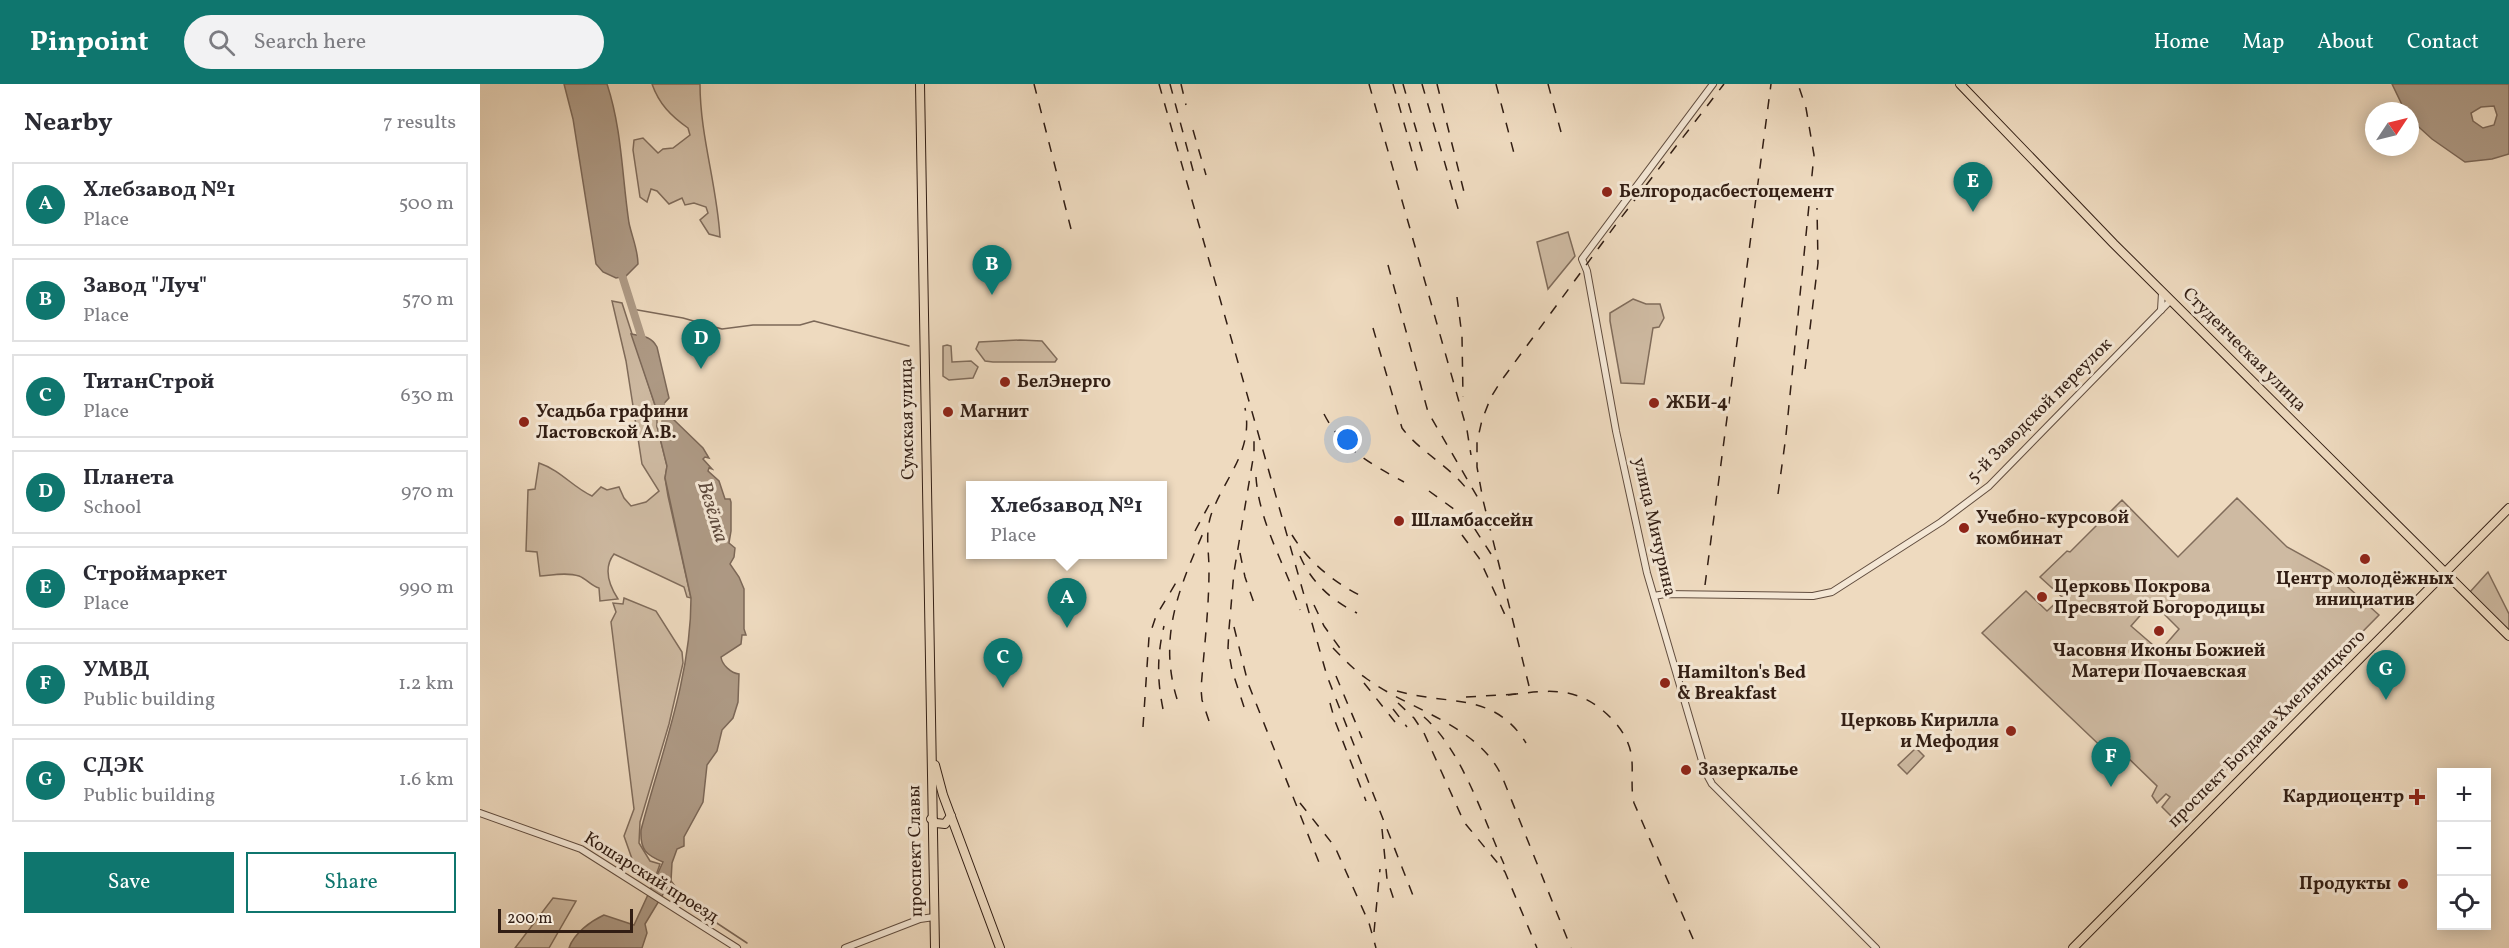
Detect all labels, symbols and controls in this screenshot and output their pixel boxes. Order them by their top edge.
search box [184,15,604,69]
text: Pinpoint [30,23,148,62]
icon: search [205,26,238,59]
text: Search here [253,27,366,58]
text: Home [2154,28,2209,57]
text: Map [2242,28,2284,57]
text: About [2317,28,2374,57]
text: Contact [2407,28,2479,57]
north arrow [2365,102,2419,156]
text: Nearby [24,105,113,141]
text: 7 results [383,109,456,137]
pin: E [1954,162,1992,212]
text: Хлебзавод №1 [83,175,236,206]
place label: Белгородасбестоцемент [1619,180,1834,205]
marker: Белгородасбестоцемент [1600,185,1614,199]
text: A [38,190,53,218]
text: 500 m [399,190,454,218]
text: Place [83,206,129,234]
pin: B [972,246,1012,295]
text: Завод "Луч" [83,271,207,302]
street label: Студенческая улица [2176,282,2312,418]
text: B [39,286,52,314]
text: 570 m [402,286,454,314]
text: Place [83,302,129,330]
pin: D [682,320,720,369]
street label: 5-й Заводской переулок [1962,332,2119,489]
street label: Сумская улица [894,358,922,480]
text: ТитанСтрой [83,367,215,398]
place label: БелЭнерго [1017,370,1111,395]
marker: БелЭнерго [998,375,1012,389]
text: C [39,382,52,410]
text: 630 m [401,382,454,410]
place label: ЖБИ-4 [1666,391,1728,416]
marker: ЖБИ-4 [1647,396,1661,410]
text: Place [83,398,129,426]
place label: Усадьба графини Ластовской А.В. [536,400,688,446]
place label: Магнит [960,400,1029,425]
marker: Магнит [941,405,955,419]
marker: Усадьба графини Ластовской А.В. [517,415,531,429]
your location [1333,425,1362,454]
street label: улица Мичурина [1626,455,1682,599]
text: Планета [83,463,174,494]
text: D [38,478,53,506]
text: 970 m [401,478,454,506]
water label: Везёлка [689,478,735,546]
popup [966,481,1167,559]
text: Хлебзавод №1 [990,491,1143,522]
text: School [83,494,141,522]
place label: Учебно-курсовой комбинат [1976,506,2129,552]
place label: Шламбассейн [1411,509,1533,534]
marker: Шламбассейн [1392,514,1406,528]
marker: Учебно-курсовой комбинат [1957,521,1971,535]
text: Place [990,522,1036,550]
marker: Центр молодёжных инициатив [2358,552,2372,566]
text: Строймаркет [83,559,227,590]
place label: Центр молодёжных инициатив [2276,567,2454,613]
text: E [39,574,52,602]
text: 990 m [399,574,454,602]
place label: Церковь Покрова Пресвятой Богородицы [2054,575,2265,621]
pin: A [1048,578,1086,628]
text: Place [83,590,129,618]
marker: Церковь Покрова Пресвятой Богородицы [2035,590,2049,604]
marker: Часовня Иконы Божией Матери Почаевская [2152,624,2166,638]
street label: проспект Богдана Хмельницкого [2162,624,2372,834]
pin: C [984,638,1022,688]
place label: Часовня Иконы Божией Матери Почаевская [2053,639,2265,685]
pin: G [2366,650,2406,700]
text: УМВД [83,655,150,686]
place label: Hamilton's Bed & Breakfast [1677,661,1806,707]
text: F [40,670,51,698]
text: 1.2 km [398,670,454,698]
marker: Hamilton's Bed & Breakfast [1658,676,1672,690]
text: Public building [83,686,215,714]
place label: Церковь Кирилла и Мефодия [1840,709,1999,755]
marker: Церковь Кирилла и Мефодия [2004,724,2018,738]
pin: F [2092,738,2130,787]
text: СДЭК [83,751,144,782]
place label: Зазеркалье [1698,758,1798,783]
marker: Зазеркалье [1679,763,1693,777]
text: G [38,766,53,794]
text: 1.6 km [399,766,454,794]
map controls [2437,768,2491,930]
button: + [2437,768,2491,822]
text: Public building [83,782,215,810]
street label: проспект Славы [902,784,930,917]
place label: Кардиоцентр [2283,785,2404,810]
marker: Кардиоцентр [2408,788,2426,806]
button: − [2437,822,2491,876]
street label: Кошарский проезд [579,826,723,930]
button: Save [24,852,234,913]
button: Share [246,852,456,913]
place label: Продукты [2299,872,2391,897]
button: locate [2437,876,2491,930]
marker: Продукты [2396,877,2410,891]
scale bar [498,906,633,934]
text: 200 m [507,908,552,930]

